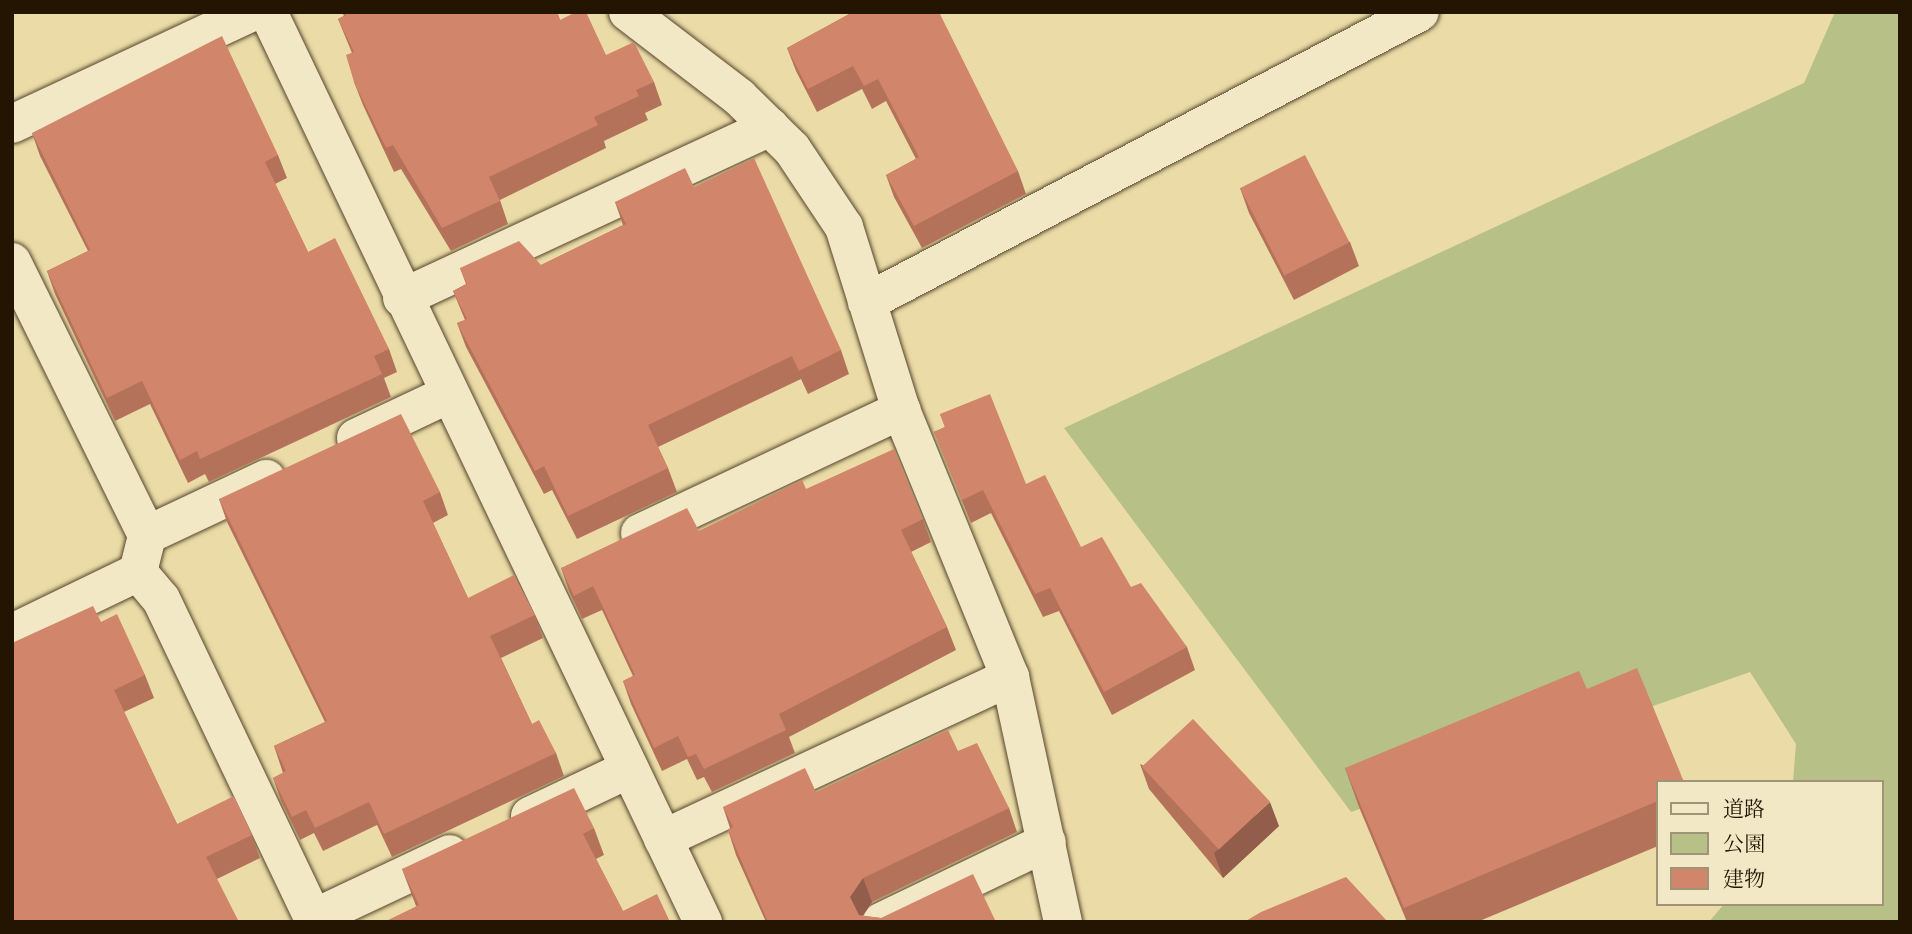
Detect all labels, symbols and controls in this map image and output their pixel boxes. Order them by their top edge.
legend [1657,780,1884,906]
text: 道路 [1723,796,1765,826]
text: 公園 [1723,831,1765,861]
text: 建物 [1723,866,1765,896]

